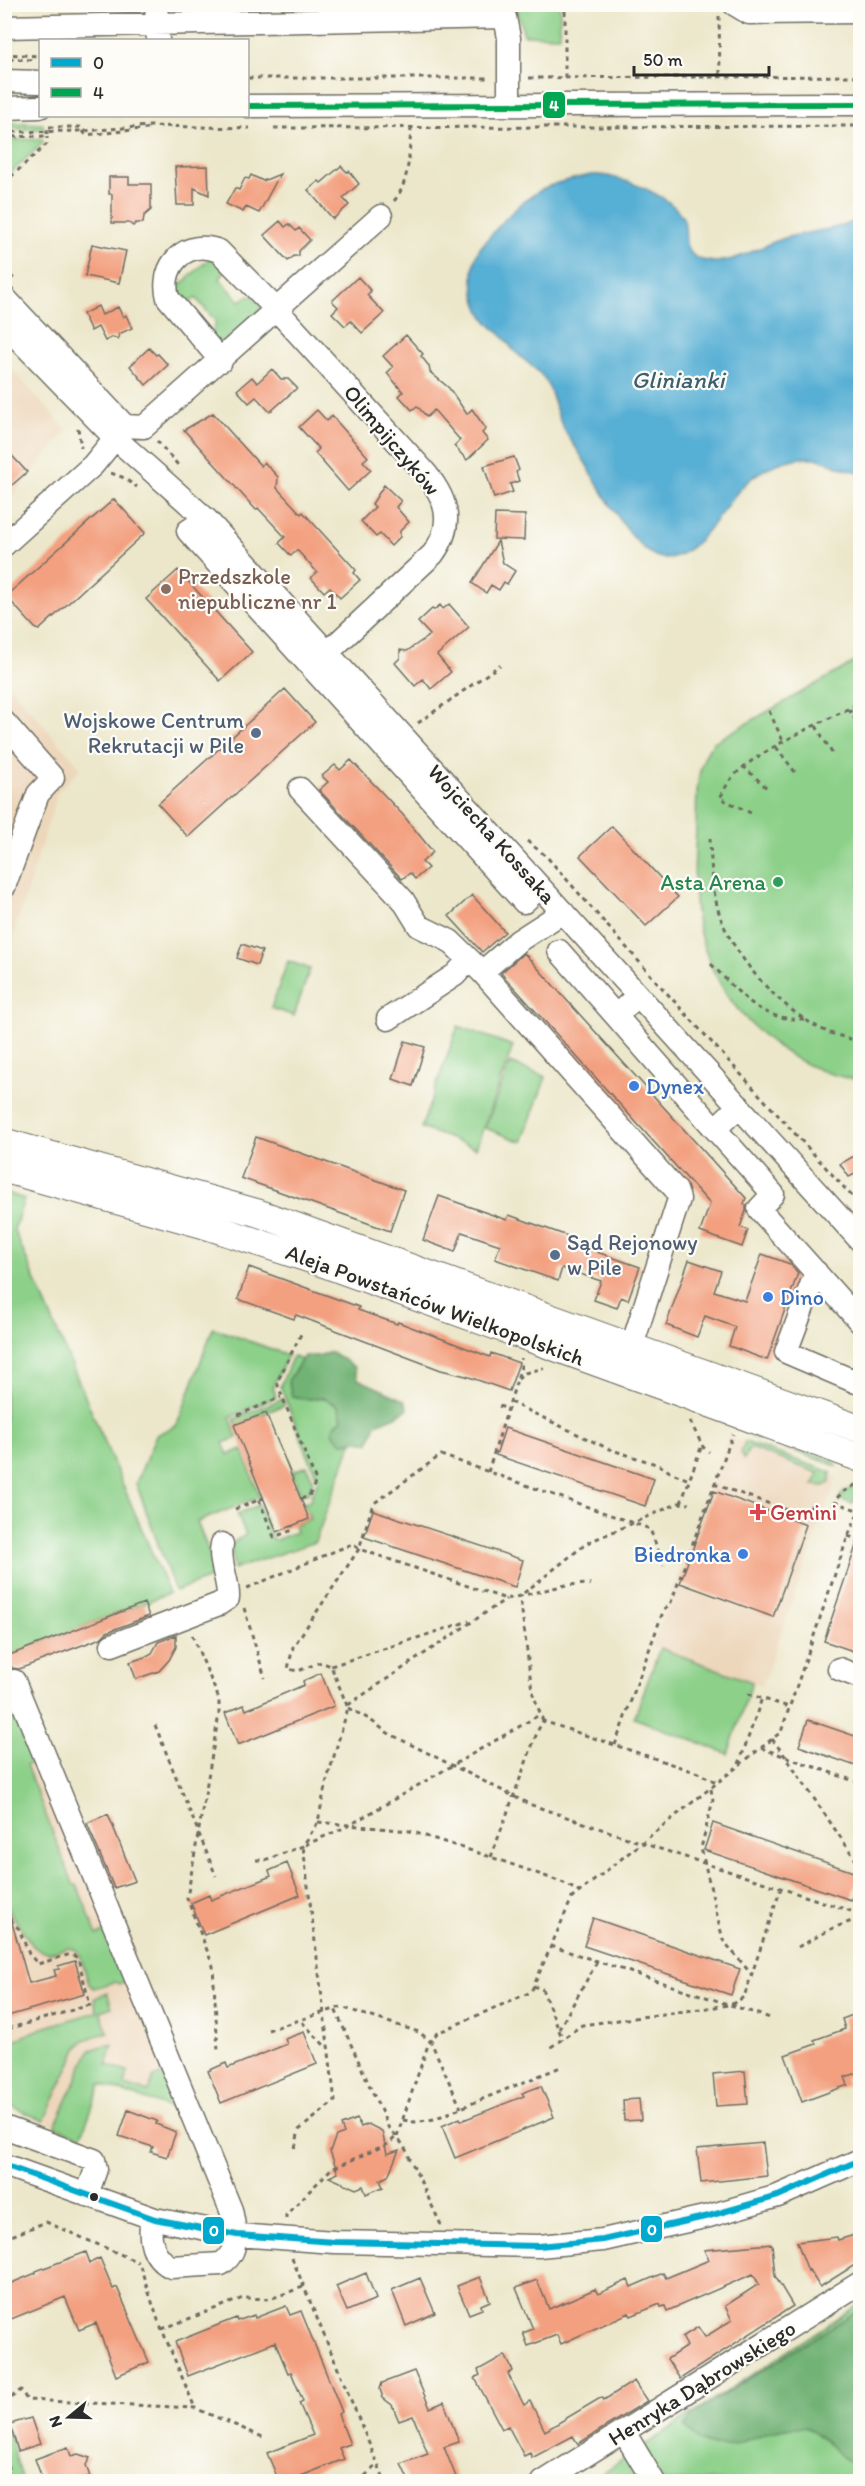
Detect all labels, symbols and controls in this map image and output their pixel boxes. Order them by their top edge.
legend [39,39,249,117]
scale bar [634,39,769,77]
text: 50 m [643,49,683,71]
text: 0 [93,52,104,74]
text: 4 [93,82,104,104]
line badge: 4 [542,91,566,119]
text: 4 [549,96,559,115]
water label: Glinianki [631,365,727,394]
street label: Olimpijczyków [338,379,446,501]
place label: Przedszkole niepubliczne nr 1 [178,563,337,615]
marker: Przedszkole niepubliczne nr 1 [159,582,173,596]
place label: Wojskowe Centrum Rekrutacji w Pile [63,707,244,759]
marker: Wojskowe Centrum Rekrutacji w Pile [249,726,263,740]
street label: Wojciecha Kossaka [422,759,562,910]
place label: Asta Arena [660,869,767,896]
marker: Asta Arena [771,875,785,889]
place label: Dynex [646,1073,704,1100]
marker: Dynex [627,1079,641,1093]
place label: Sąd Rejonowy w Pile [567,1229,698,1281]
street label: Aleja Powstańców Wielkopolskich [282,1238,588,1372]
marker: Sąd Rejonowy w Pile [548,1248,562,1262]
place label: Dino [780,1284,824,1311]
marker: Dino [761,1290,775,1304]
place label: Gemini [770,1499,837,1526]
marker: Gemini [751,1505,765,1519]
place label: Biedronka [634,1541,732,1568]
marker: Biedronka [736,1547,750,1561]
unlabelled marker [88,2191,100,2203]
line badge: 0 [640,2215,663,2243]
line badge: 0 [202,2216,225,2245]
text: 0 [647,2220,657,2239]
text: 0 [209,2221,219,2240]
street label: Henryka Dąbrowskiego [603,2314,801,2452]
north arrow [39,2387,99,2447]
text: N [45,2414,66,2430]

